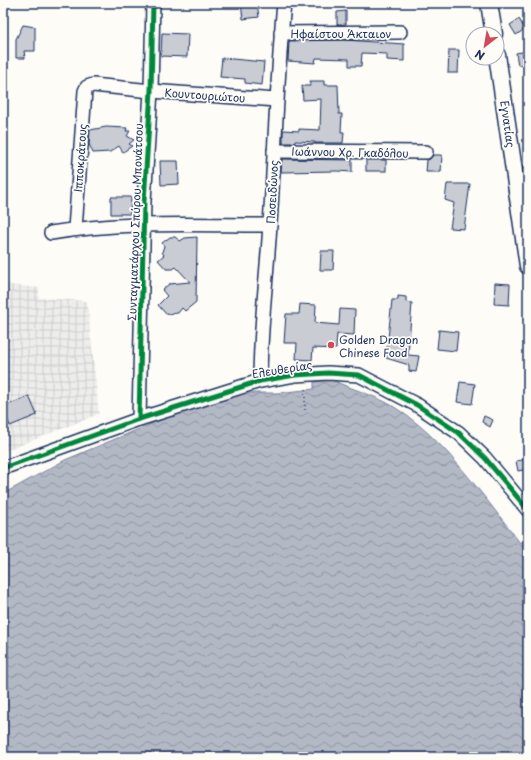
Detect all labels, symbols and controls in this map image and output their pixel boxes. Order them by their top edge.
street label: Ηφαίστου Άκταιον [290,25,392,42]
north arrow [465,26,505,66]
text: N [471,45,488,65]
street label: Κουντουριώτου [164,84,246,106]
street label: Εγνατίας [496,99,520,149]
street label: Ιπποκράτους [69,123,91,193]
street label: Συνταγματάρχου Σπύρου Μπονάτσου [123,123,147,321]
street label: Ιωάννου Χρ. Γκαδόλου [291,142,409,162]
street label: Ποσειδώνος [262,159,282,224]
place label: Golden Dragon Chinese Food [339,331,418,361]
marker: Golden Dragon Chinese Food [326,340,336,350]
street label: Ελευθερίας [251,356,314,382]

